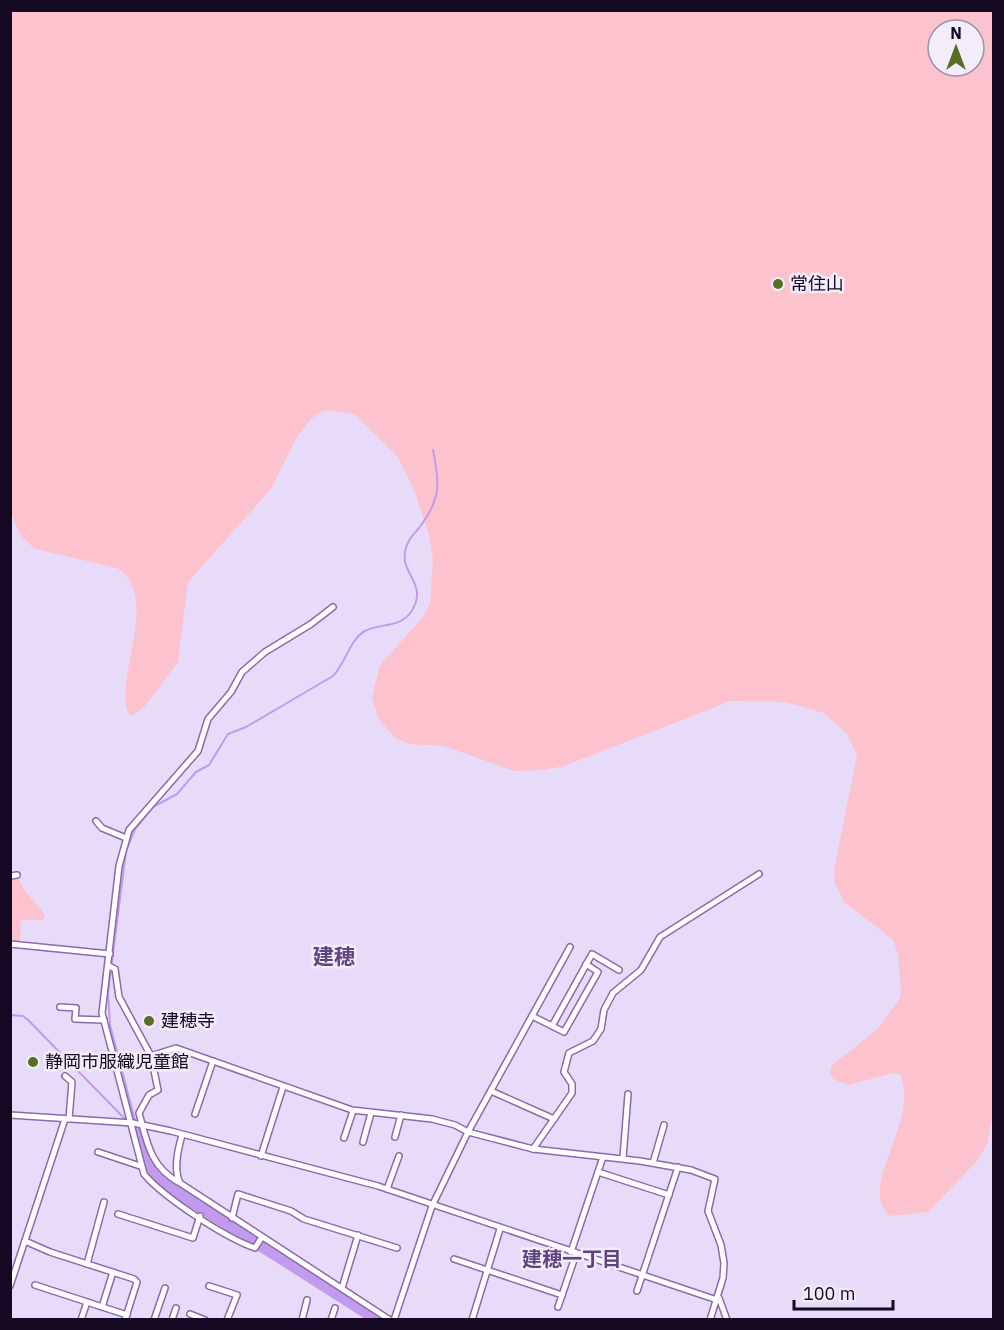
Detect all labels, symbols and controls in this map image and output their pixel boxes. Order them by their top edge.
north arrow [926,18,986,78]
text: N [950,23,962,43]
place label: 常住山 [790,272,844,295]
marker: 常住山 [771,277,785,291]
district label: 建穂 [313,942,355,970]
place label: 建穂寺 [161,1009,215,1032]
marker: 建穂寺 [142,1014,156,1028]
place label: 静岡市服織児童館 [45,1050,189,1073]
marker: 静岡市服織児童館 [26,1055,40,1069]
district label: 建穂一丁目 [522,1245,622,1272]
scale bar [794,1273,893,1311]
text: 100 m [803,1282,855,1305]

